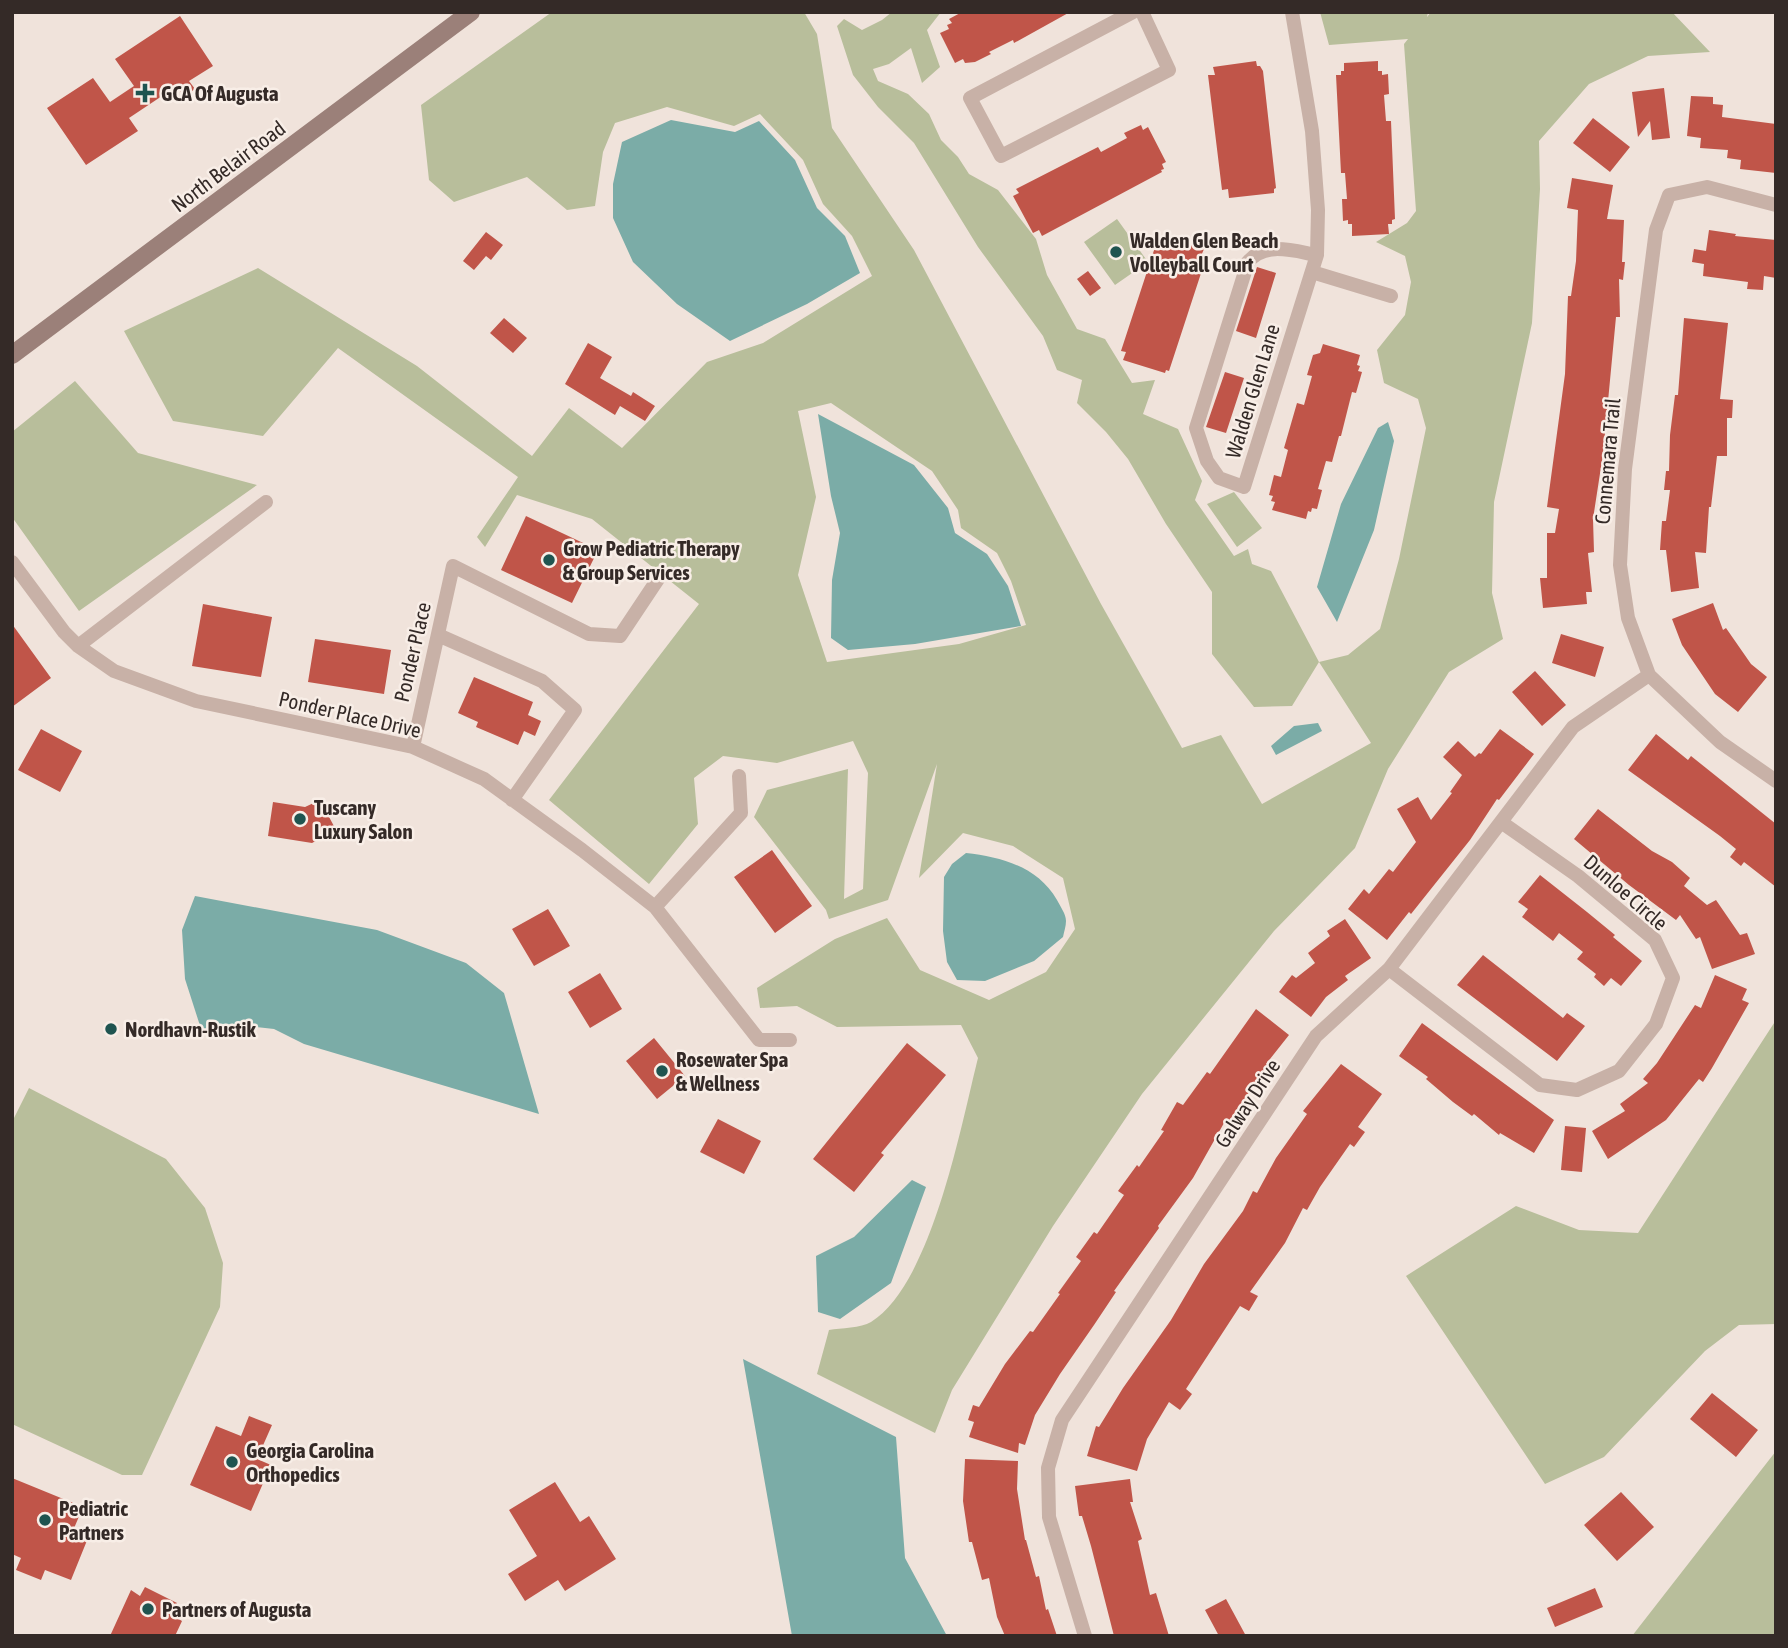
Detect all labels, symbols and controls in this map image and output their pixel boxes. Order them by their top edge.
place label: GCA Of Augusta [161,81,279,105]
marker: GCA Of Augusta [135,83,155,103]
street label: North Belair Road [166,115,290,217]
place label: Walden Glen Beach Volleyball Court [1129,228,1279,276]
marker: Walden Glen Beach Volleyball Court [1108,244,1124,260]
street label: Walden Glen Lane [1220,321,1284,461]
street label: Connemara Trail [1590,397,1625,525]
place label: Grow Pediatric Therapy & Group Services [563,536,740,584]
marker: Grow Pediatric Therapy & Group Services [541,552,557,568]
street label: Ponder Place [389,600,435,704]
street label: Ponder Place Drive [277,686,423,742]
place label: Tuscany Luxury Salon [314,795,413,843]
marker: Tuscany Luxury Salon [292,811,308,827]
street label: Dunloe Circle [1579,849,1673,935]
place label: Nordhavn-Rustik [125,1017,256,1041]
marker: Nordhavn-Rustik [103,1021,119,1037]
place label: Rosewater Spa & Wellness [676,1047,788,1095]
street label: Galway Drive [1210,1054,1284,1152]
marker: Rosewater Spa & Wellness [654,1063,670,1079]
place label: Georgia Carolina Orthopedics [246,1438,374,1486]
marker: Georgia Carolina Orthopedics [224,1454,240,1470]
place label: Pediatric Partners [59,1496,128,1544]
marker: Pediatric Partners [37,1512,53,1528]
place label: Partners of Augusta [162,1597,311,1621]
marker: Partners of Augusta [140,1601,156,1617]

